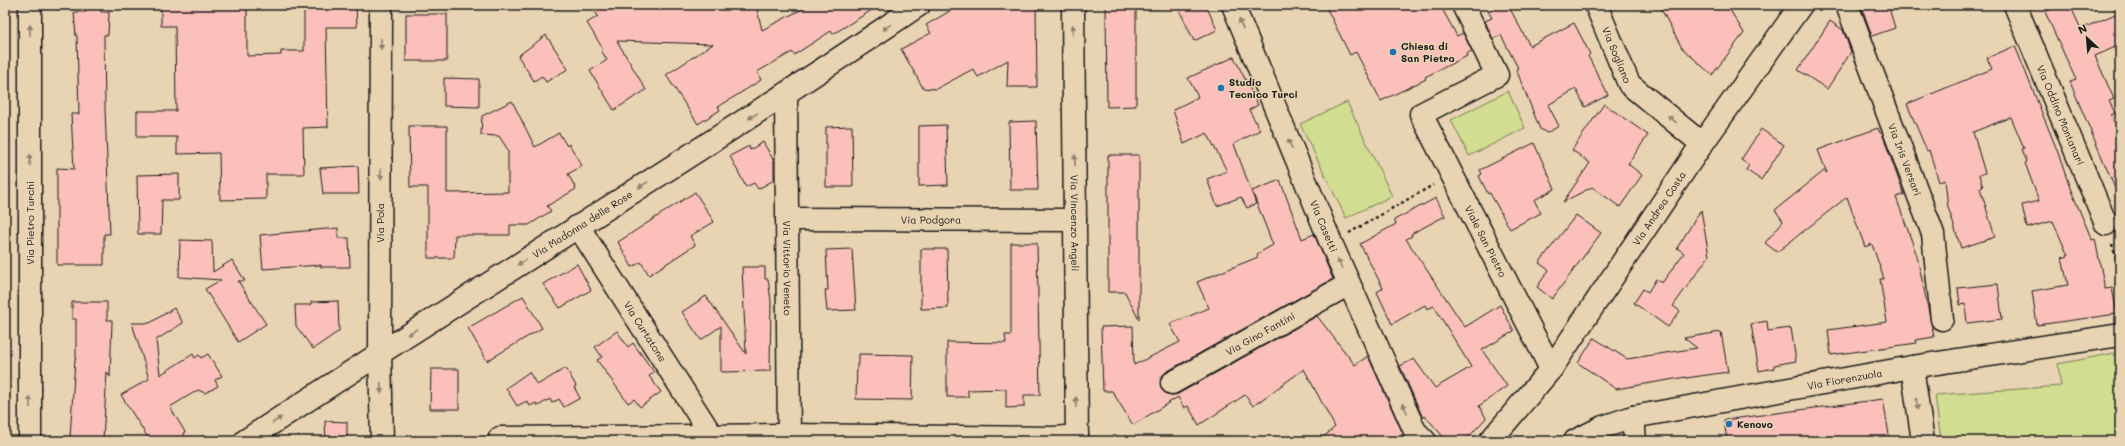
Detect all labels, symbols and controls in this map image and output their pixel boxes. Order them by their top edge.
one-way arrow [1237,17,1243,29]
north arrow [2067,18,2107,58]
text: N [2075,20,2089,37]
one-way arrow [27,23,33,36]
one-way arrow [882,23,892,31]
one-way arrow [1070,23,1076,36]
street label: Via Sogliano [1599,25,1635,85]
one-way arrow [378,38,384,51]
place label: Chiesa di San Pietro [1401,39,1455,65]
marker: Chiesa di San Pietro [1388,47,1398,57]
street label: Via Oddino Montanari [2034,63,2088,167]
place label: Studio Tecnico Turci [1229,75,1298,101]
marker: Studio Tecnico Turci [1216,83,1226,93]
one-way arrow [747,112,759,119]
one-way arrow [1667,115,1678,124]
street label: Via Iris Versari [1885,121,1925,198]
one-way arrow [1287,137,1293,149]
one-way arrow [27,153,33,166]
one-way arrow [1071,154,1078,166]
one-way arrow [378,168,384,181]
street label: Via Andrea Costa [1629,168,1689,248]
street label: Via Vincenzo Angeli [1068,175,1082,271]
street label: Via Pietro Turchi [23,181,37,265]
one-way arrow [638,181,648,189]
street label: Via Madonna delle Rose [529,187,635,261]
street label: Via Casetti [1307,198,1341,254]
street label: Via Pola [373,203,387,243]
street label: Viale San Pietro [1462,203,1510,280]
street label: Via Podgora [901,212,961,227]
street label: Via Vittorio Veneto [780,220,795,316]
one-way arrow [1337,257,1343,269]
one-way arrow [517,258,527,266]
street label: Via Curtatone [621,298,670,364]
street label: Via Gino Fantini [1223,309,1297,359]
one-way arrow [406,328,418,335]
street label: Via Fiorenzuola [1806,365,1883,393]
one-way arrow [378,382,384,395]
one-way arrow [27,395,33,408]
one-way arrow [1073,395,1079,408]
one-way arrow [1914,398,1920,410]
one-way arrow [1402,402,1408,413]
one-way arrow [271,416,283,423]
place label: Kenovo [1737,417,1773,431]
marker: Kenovo [1724,419,1734,429]

